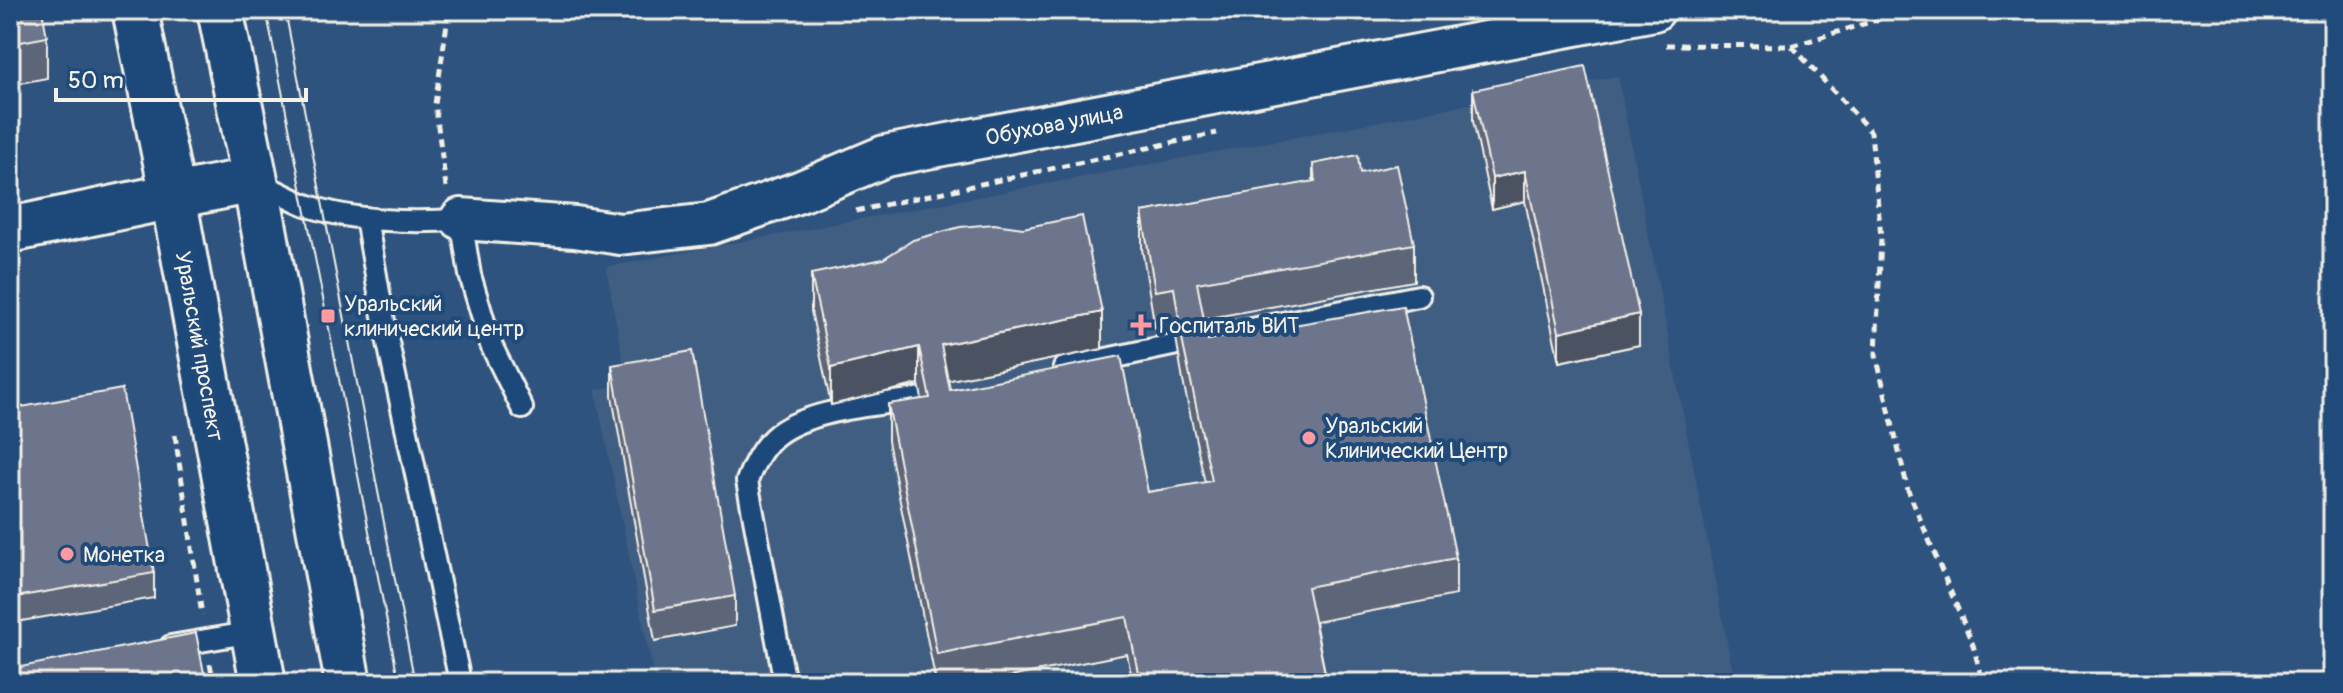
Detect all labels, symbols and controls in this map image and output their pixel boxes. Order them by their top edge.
scale bar [56,52,306,102]
text: 50 m [68,66,124,95]
street label: Обухова улица [983,98,1125,152]
street label: Уральский проспект [169,249,229,443]
place label: Уральский клинический центр [344,290,524,343]
marker: Уральский клинический центр [319,307,337,325]
place label: Госпиталь ВИТ [1159,312,1299,340]
marker: Госпиталь ВИТ [1130,314,1152,336]
place label: Уральский Клинический Центр [1325,412,1508,465]
marker: Уральский Клинический Центр [1300,429,1318,447]
place label: Монетка [83,541,165,569]
marker: Монетка [58,545,76,563]

